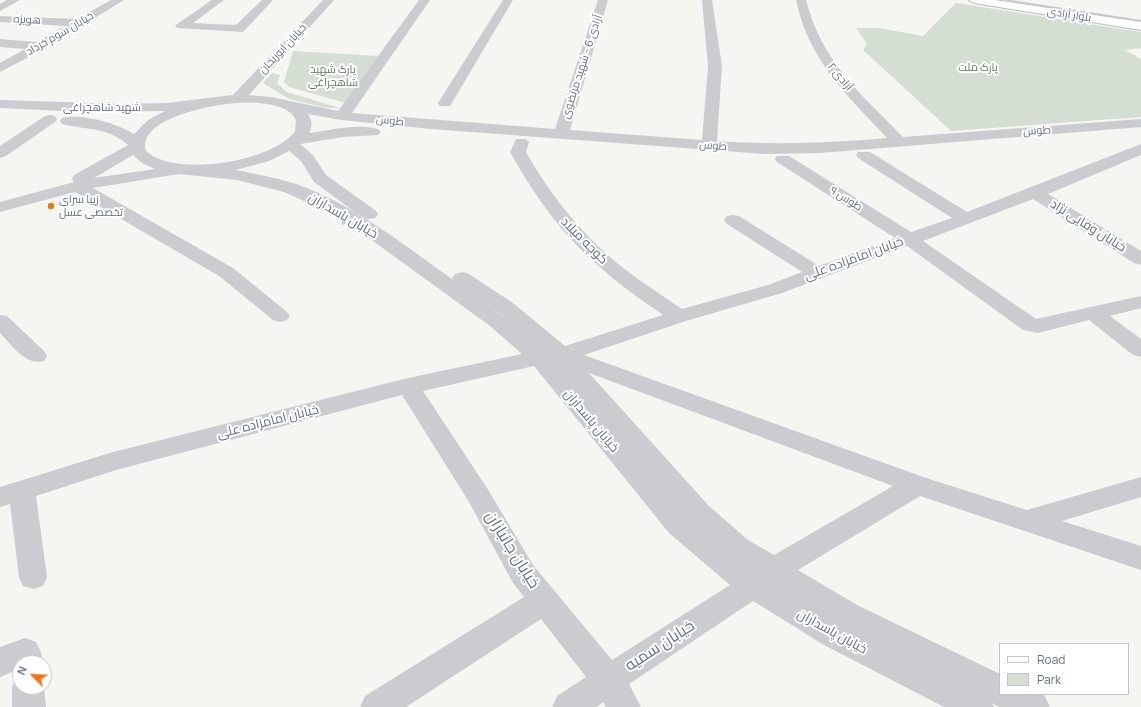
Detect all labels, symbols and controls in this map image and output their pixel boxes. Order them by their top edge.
street label: بلوار آزادی [1046,5,1092,25]
street label: خیابان سوم خرداد [24,9,96,59]
street label: هویزه [13,13,41,27]
street label: آزادی 6 - شهید مرتضوی [559,13,605,121]
street label: خیابان ابوریحان [256,21,310,77]
street label: آزادی ۲ [825,61,855,93]
park label: پارک ملت [958,61,998,75]
park label: پارک شهید شاهچراغی [308,63,358,89]
street label: شهید شاهچراغی [63,101,141,115]
street label: طوس [375,113,405,129]
street label: طوس [1023,123,1051,139]
street label: طوس [699,138,727,154]
street label: طوس ۹ [827,184,865,214]
street label: خیابان پاسداران [306,190,380,242]
place label: زیبا سرای تخصصی عسل [59,193,123,219]
street label: خیابان وفایی نژاد [1047,196,1129,256]
marker: زیبا سرای تخصصی عسل [46,201,56,211]
street label: کوچه میلاد [557,214,611,268]
street label: خیابان امامزاده علی [802,234,906,284]
street label: خیابان پاسداران [560,386,622,456]
street label: خیابان امامزاده علی [215,402,321,442]
street label: خیابان جانبازان [481,508,543,592]
street label: خیابان پاسداران [794,606,870,658]
street label: خیابان سمیه [622,616,698,676]
legend [999,643,1129,695]
text: Road [1037,651,1065,668]
north arrow [12,655,52,695]
text: N [13,664,30,677]
text: Park [1037,671,1061,688]

